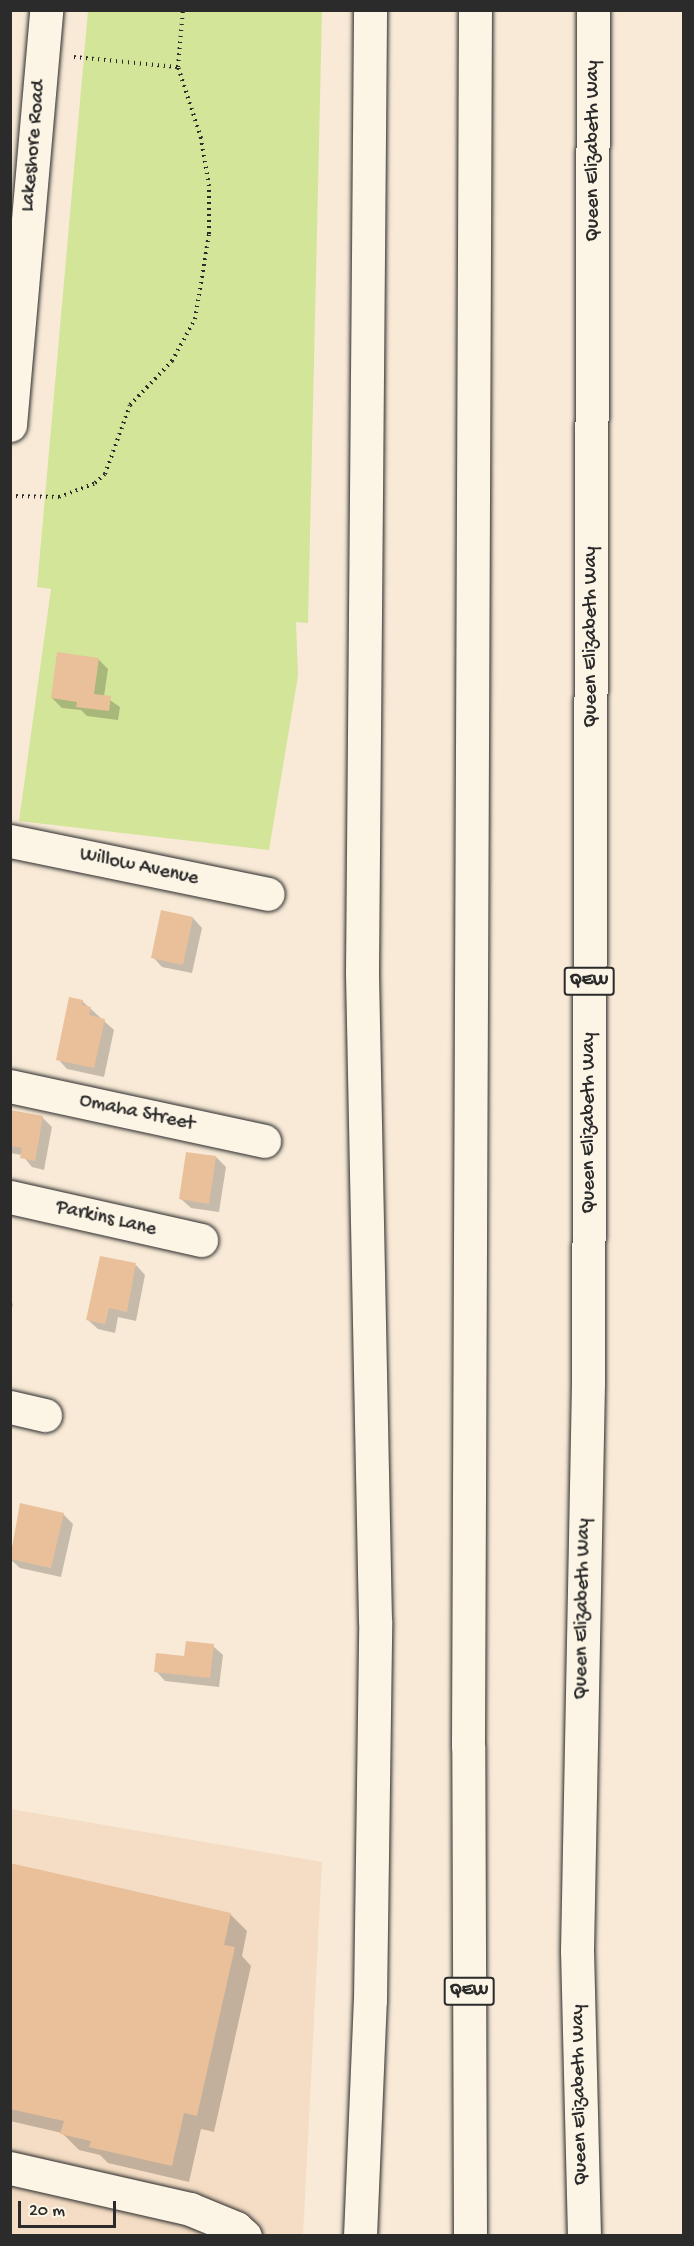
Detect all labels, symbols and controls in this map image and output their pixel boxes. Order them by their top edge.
street label: Queen Elizabeth Way [581,60,605,242]
street label: Lakeshore Road [16,79,52,213]
street label: Queen Elizabeth Way [579,546,603,728]
street label: Willow Avenue [77,843,201,891]
road number: QEW [564,966,614,996]
street label: Queen Elizabeth Way [577,1032,601,1214]
street label: Omaha Street [77,1089,197,1137]
street label: Parkins Lane [53,1196,159,1242]
street label: Queen Elizabeth Way [569,1518,597,1700]
road number: QEW [444,1976,494,2006]
street label: Queen Elizabeth Way [566,2004,594,2186]
scale bar [21,2189,118,2227]
text: 20 m [29,2201,65,2222]

